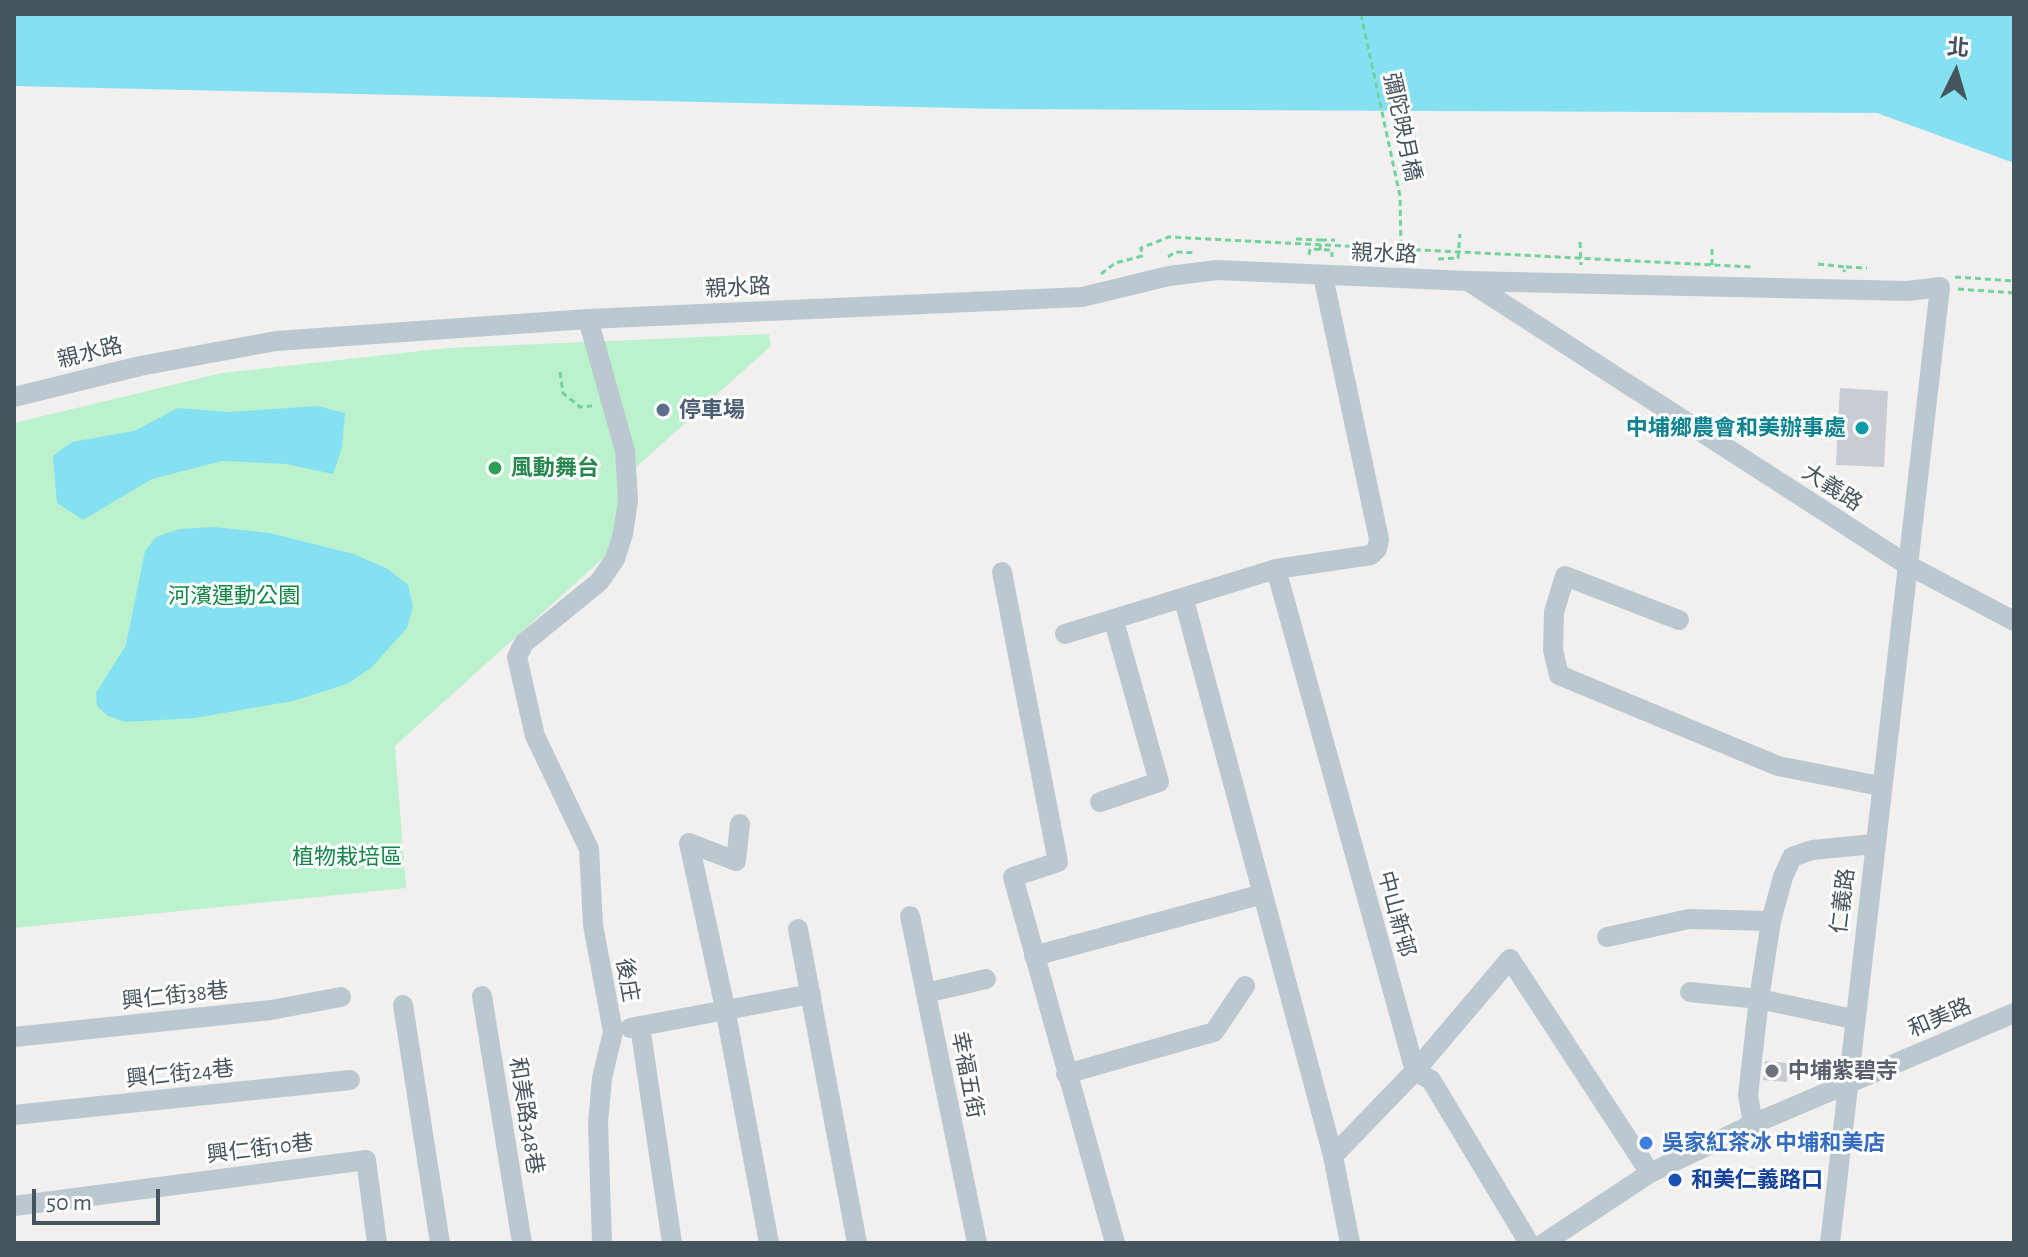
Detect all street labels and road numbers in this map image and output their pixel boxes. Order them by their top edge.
street label: 彌陀映月橋 [1378,70,1426,184]
street label: 親水路 [1351,240,1417,268]
street label: 親水路 [704,273,772,303]
street label: 親水路 [55,332,125,374]
street label: 大義路 [1797,459,1867,517]
street label: 仁義路 [1826,867,1860,935]
street label: 中山新邨 [1372,868,1420,960]
street label: 後庄 [610,956,644,1004]
street label: 興仁街38巷 [120,977,230,1015]
street label: 和美路 [1904,993,1976,1043]
street label: 幸福五街 [946,1029,988,1121]
street label: 興仁街24巷 [125,1055,235,1093]
street label: 和美路348巷 [504,1056,548,1176]
street label: 興仁街10巷 [205,1129,315,1169]

